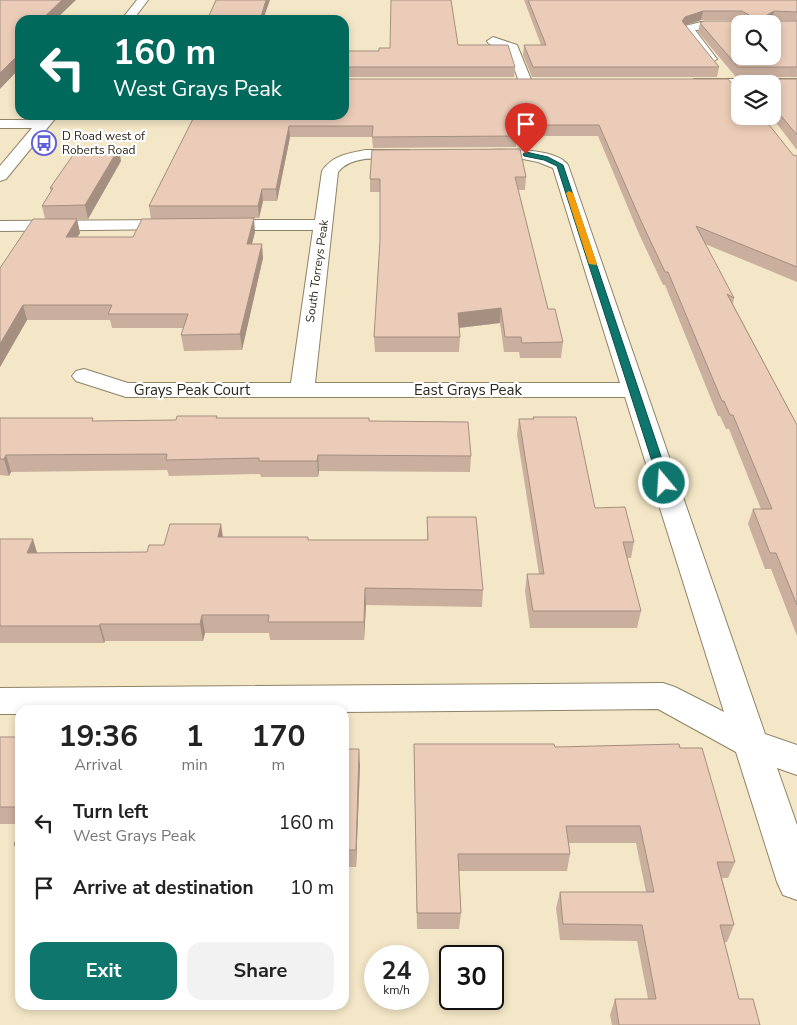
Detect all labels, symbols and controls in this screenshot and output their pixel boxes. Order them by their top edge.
map controls [731,15,781,125]
button: search [731,15,781,65]
text: 160 m [113,29,216,76]
icon: left [30,35,95,100]
text: West Grays Peak [113,74,282,104]
button: layers [731,75,781,125]
pin [505,103,547,154]
icon: arrive [512,110,540,138]
place label: D Road west of Roberts Road [62,128,146,158]
bus stop icon: D Road west of Roberts Road [31,130,57,156]
street label: South Torreys Peak [302,218,332,323]
street label: Grays Peak Court [134,380,251,400]
street label: East Grays Peak [414,380,523,400]
position arrow [637,456,689,508]
text: 19:36 [59,716,138,757]
text: 1 [186,716,204,757]
text: 170 [251,716,305,757]
text: Arrival [74,754,122,776]
text: min [181,754,208,776]
text: m [272,754,285,776]
text: Turn left [73,799,148,825]
icon: left [30,809,58,837]
text: 160 m [279,810,334,836]
text: West Grays Peak [73,825,196,847]
icon: arrive [30,874,58,902]
text: Arrive at destination [73,875,254,901]
text: 10 m [290,875,334,901]
button: Exit [30,942,177,1000]
button: Share [187,942,334,1000]
speed limit sign: 30 [439,945,504,1010]
text: 24 [381,954,412,988]
text: km/h [383,982,410,998]

